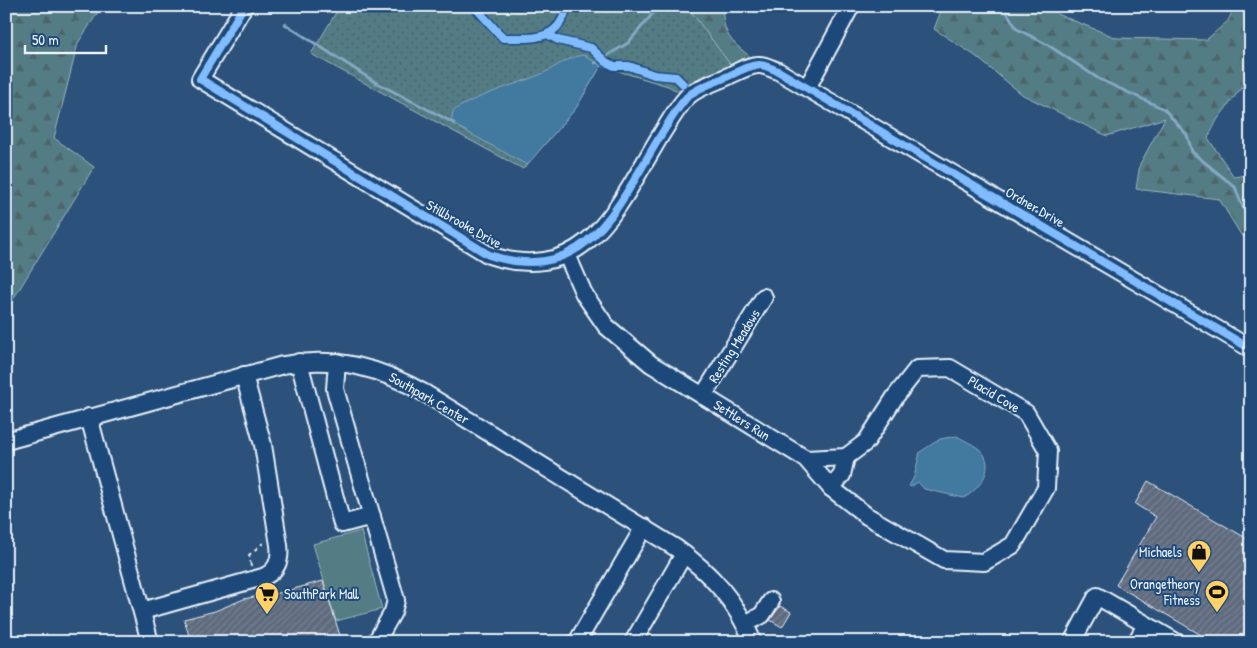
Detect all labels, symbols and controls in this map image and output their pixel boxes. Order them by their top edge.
scale bar [25,22,106,54]
text: 50 m [32,29,59,50]
street label: Ordner Drive [1002,182,1069,231]
street label: Stillbrooke Drive [423,195,506,252]
street label: Resting Meadows [703,305,765,387]
street label: Southpark Center [385,367,473,429]
street label: Placid Cove [965,371,1024,417]
street label: Settlers Run [710,395,774,444]
shop icon: Michaels [1186,539,1212,573]
place label: Michaels [1139,542,1182,561]
place label: Orangetheory Fitness [1130,574,1200,609]
sports icon: Orangetheory Fitness [1204,579,1230,613]
supermarket icon: SouthPark Mall [254,581,280,615]
place label: SouthPark Mall [284,584,360,603]

